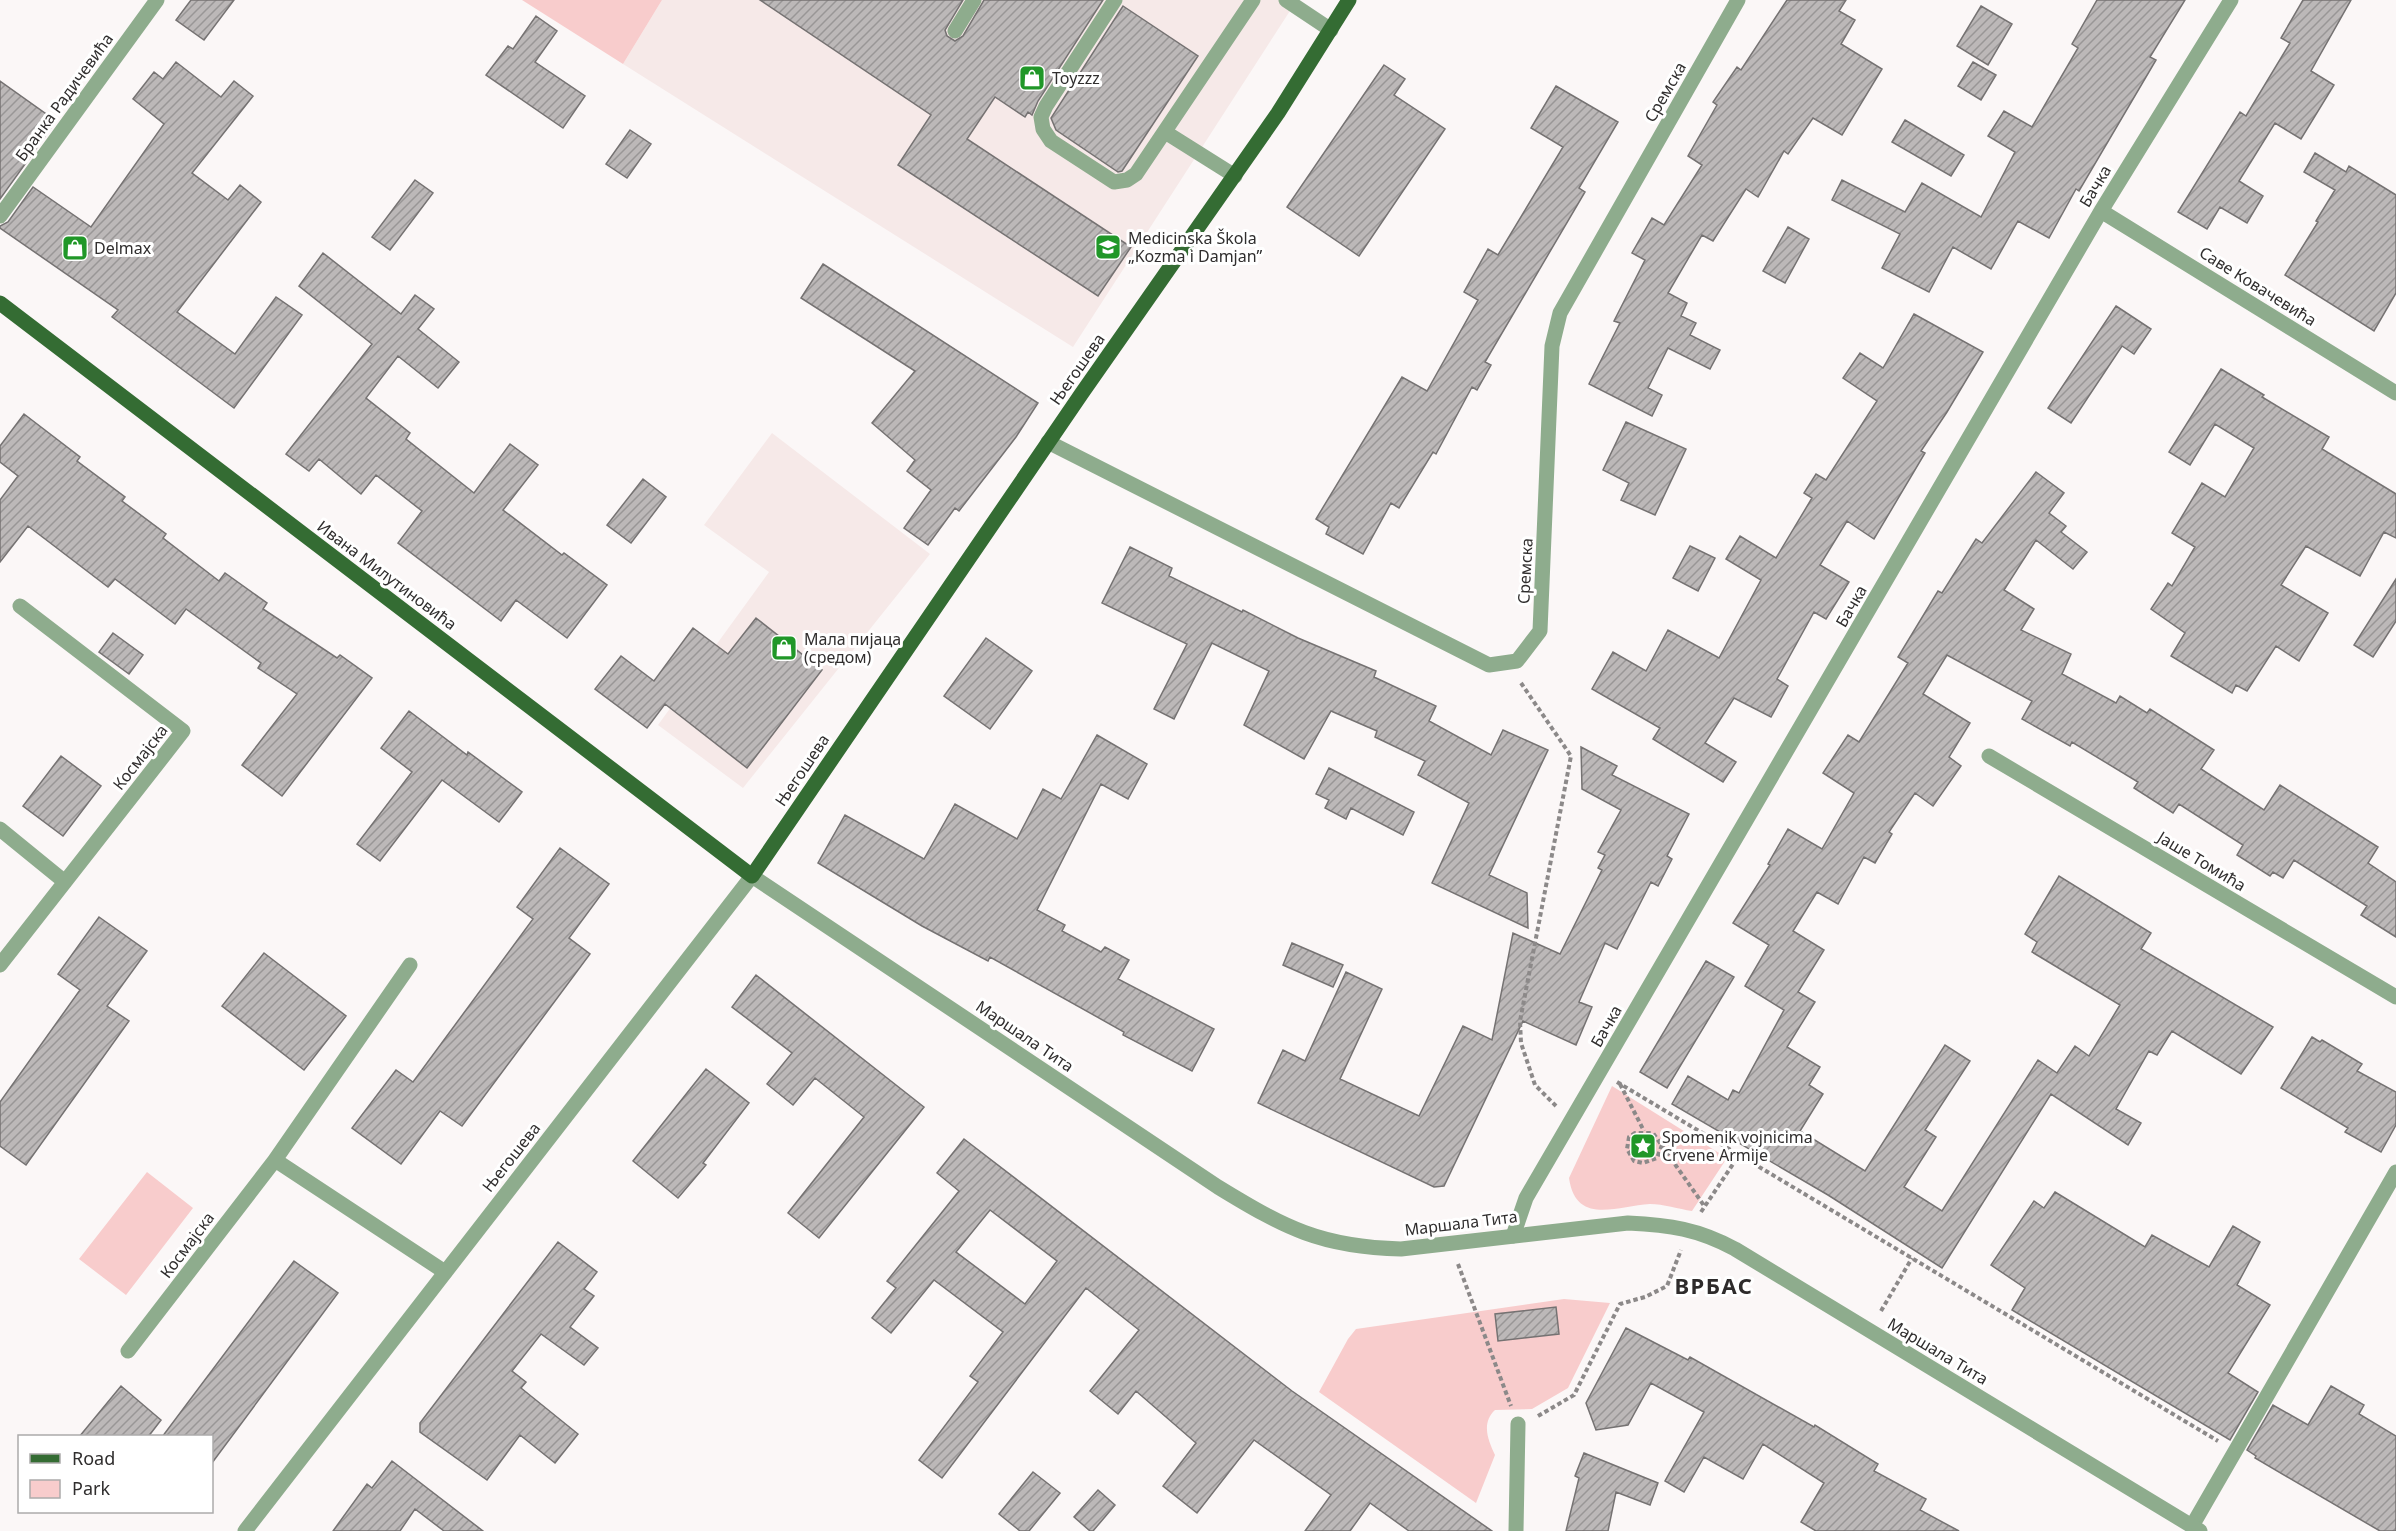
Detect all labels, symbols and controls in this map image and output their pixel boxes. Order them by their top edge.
street label: Бранка Радичевића [10,29,118,165]
street label: Сремска [1639,58,1691,126]
shop icon: Toyzzz [1017,63,1047,93]
place label: Toyzzz [1052,67,1100,89]
street label: Бачка [2074,161,2116,211]
place label: Medicinska Škola „Kozma i Damjan” [1128,227,1262,267]
school or university icon: Medicinska Škola „Kozma i Damjan” [1093,232,1123,262]
shop icon: Delmax [60,233,90,263]
place label: Delmax [94,237,152,259]
street label: Саве Ковачевића [2195,241,2321,331]
street label: Његошева [1044,329,1110,409]
street label: Ивана Милутиновића [313,515,461,635]
street label: Сремска [1512,537,1538,605]
street label: Бачка [1830,581,1872,631]
place label: Мала пијаца (средом) [804,628,901,668]
shop icon: Мала пијаца (средом) [769,633,799,663]
street label: Космајска [108,720,172,794]
street label: Његошева [770,730,834,810]
street label: Јаше Томића [2152,825,2250,896]
street label: Маршала Тита [972,995,1078,1077]
street label: Бачка [1585,1001,1627,1051]
street label: Његошева [477,1118,545,1196]
place label: Spomenik vojnicima Crvene Armije [1662,1126,1813,1166]
place icon: Spomenik vojnicima Crvene Armije [1628,1131,1658,1161]
street label: Маршала Тита [1403,1205,1519,1241]
street label: Космајска [155,1207,219,1283]
district label: ВРБАС [1674,1270,1754,1300]
street label: Маршала Тита [1884,1312,1992,1390]
legend [18,1435,213,1513]
text: Road [72,1446,115,1470]
text: Park [72,1476,110,1500]

